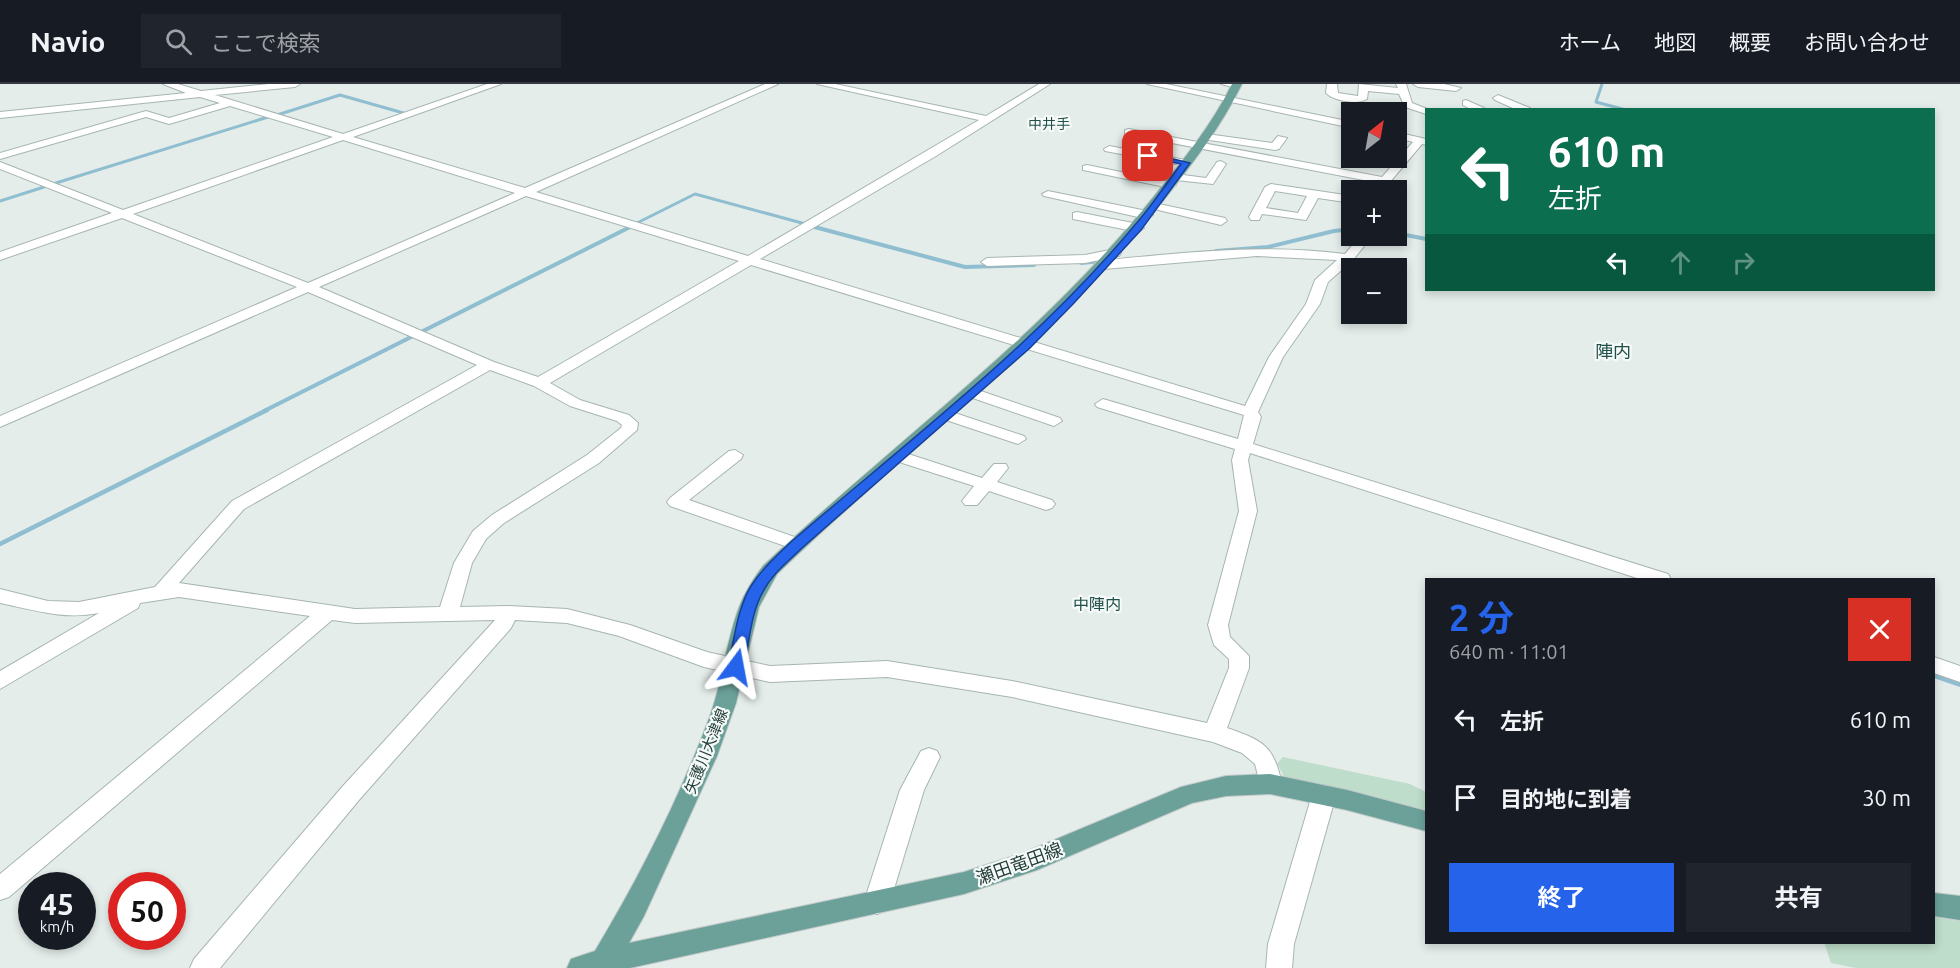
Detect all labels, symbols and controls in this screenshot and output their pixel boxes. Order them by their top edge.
search box [141,14,561,68]
icon: search [162,25,195,58]
text: Navio [30,26,105,57]
text: ここで検索 [210,30,320,55]
text: ホーム [1559,30,1621,54]
text: 地図 [1654,30,1696,54]
text: 概要 [1729,30,1771,54]
text: お問い合わせ [1804,30,1930,54]
north arrow [1341,102,1407,168]
map controls [1341,102,1407,324]
district label: 中井手 [1028,116,1070,132]
text: 610 m [1548,128,1665,175]
pin [1122,130,1173,181]
icon: left [1449,132,1527,210]
icon: arrive [1131,139,1164,172]
button: + [1341,180,1407,246]
text: 左折 [1548,183,1602,213]
icon: left [1601,246,1634,279]
icon: ahead [1664,246,1697,279]
icon: right [1727,246,1760,279]
button: − [1341,258,1407,324]
district label: 陣内 [1595,341,1631,361]
district label: 中陣内 [1073,595,1121,613]
text: 2 分 [1449,597,1514,638]
button: close [1848,598,1911,661]
position arrow [704,635,768,699]
text: 640 m · 11:01 [1449,640,1569,663]
icon: left [1449,703,1482,736]
street label: 矢護川大津線 [681,706,731,796]
text: 610 m [1850,707,1911,732]
text: 左折 [1500,708,1544,733]
icon: arrive [1449,781,1482,814]
text: 30 m [1862,785,1911,810]
text: 目的地に到着 [1500,786,1632,811]
street label: 瀬田竜田線 [973,838,1065,888]
button: 終了 [1449,863,1674,932]
button: 共有 [1686,863,1911,932]
speed limit sign: 50 [108,872,186,950]
text: 45 [40,887,74,921]
text: km/h [40,918,74,935]

